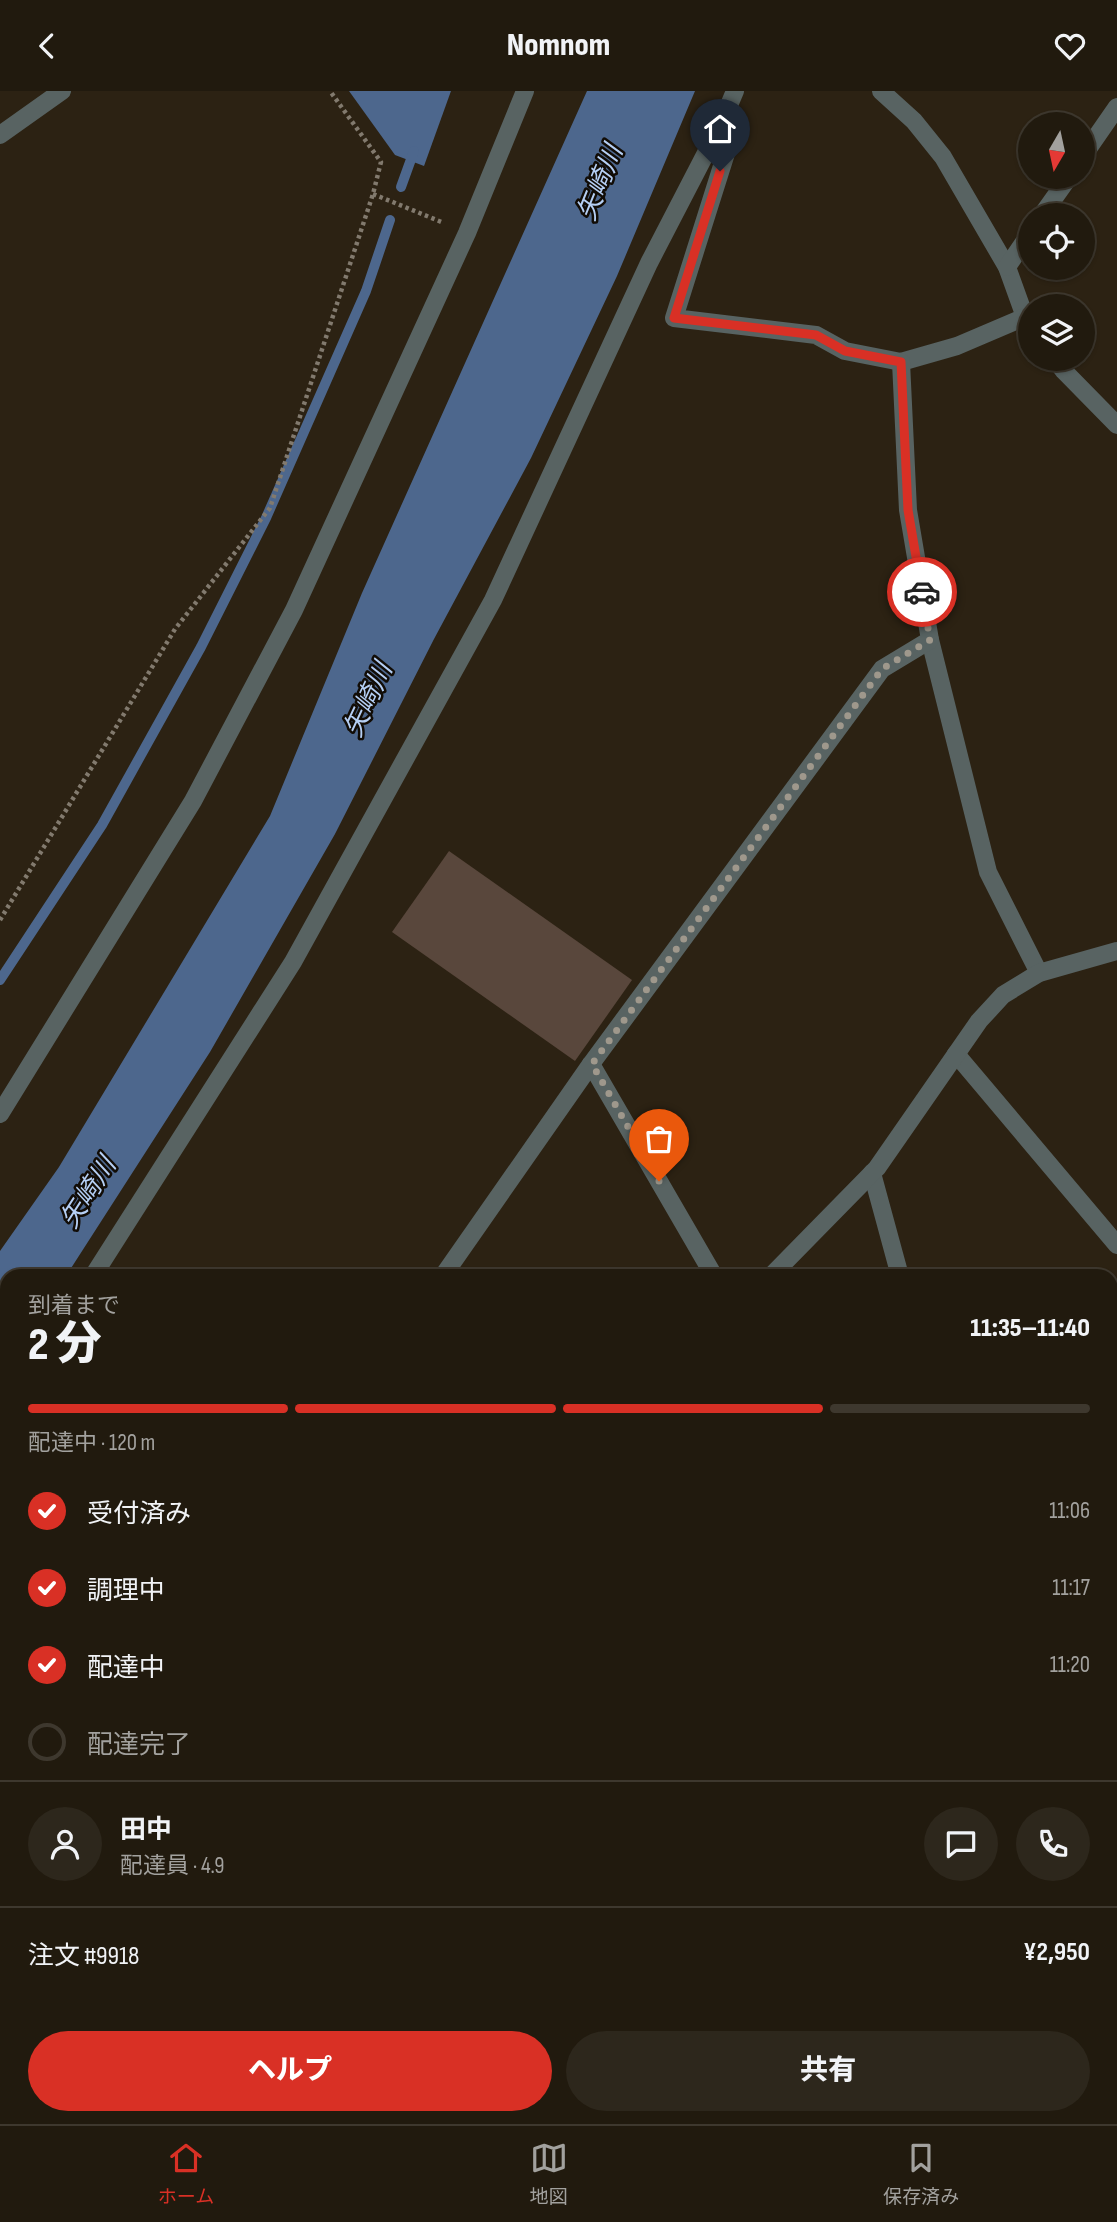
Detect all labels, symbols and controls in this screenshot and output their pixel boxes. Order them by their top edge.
text: Nomnom [507,26,610,65]
icon: back [28,27,66,65]
icon: heart [1051,27,1089,65]
pin [690,99,750,171]
icon: home [701,110,739,148]
north arrow [1018,112,1096,189]
map controls [1018,112,1095,371]
water label: 矢崎川 [572,138,631,225]
button: locate [1018,203,1095,280]
button: layers [1018,294,1095,371]
courier [887,557,957,627]
icon: car [903,573,941,611]
water label: 矢崎川 [338,655,401,742]
pin [629,1109,689,1181]
icon: bag [640,1120,678,1158]
water label: 矢崎川 [55,1149,125,1234]
text: 到着まで [28,1292,120,1320]
text: 11:35–11:40 [970,1313,1090,1344]
text: 2 分 [28,1318,102,1373]
text: 配達中 · 120 m [28,1429,155,1457]
icon: check [28,1492,66,1530]
text: 11:06 [1049,1497,1090,1525]
text: 受付済み [87,1499,191,1530]
icon: check [28,1569,66,1607]
text: 11:17 [1052,1574,1090,1602]
text: 調理中 [87,1576,165,1607]
icon: check [28,1646,66,1684]
text: 11:20 [1050,1651,1090,1679]
text: 配達中 [87,1653,165,1684]
text: 配達完了 [87,1730,191,1761]
button: person [28,1807,102,1881]
button: chat [924,1807,998,1881]
button: phone [1016,1807,1090,1881]
text: 田中 [120,1815,172,1846]
text: 配達員 · 4.9 [120,1852,225,1880]
text: ¥2,950 [1023,1937,1090,1968]
text: 注文 #9918 [28,1941,140,1972]
button: ヘルプ [28,2031,552,2111]
button: 共有 [566,2031,1090,2111]
tab: ホーム [158,2139,214,2209]
tab: 地図 [530,2139,568,2209]
tab: 保存済み [883,2139,959,2209]

